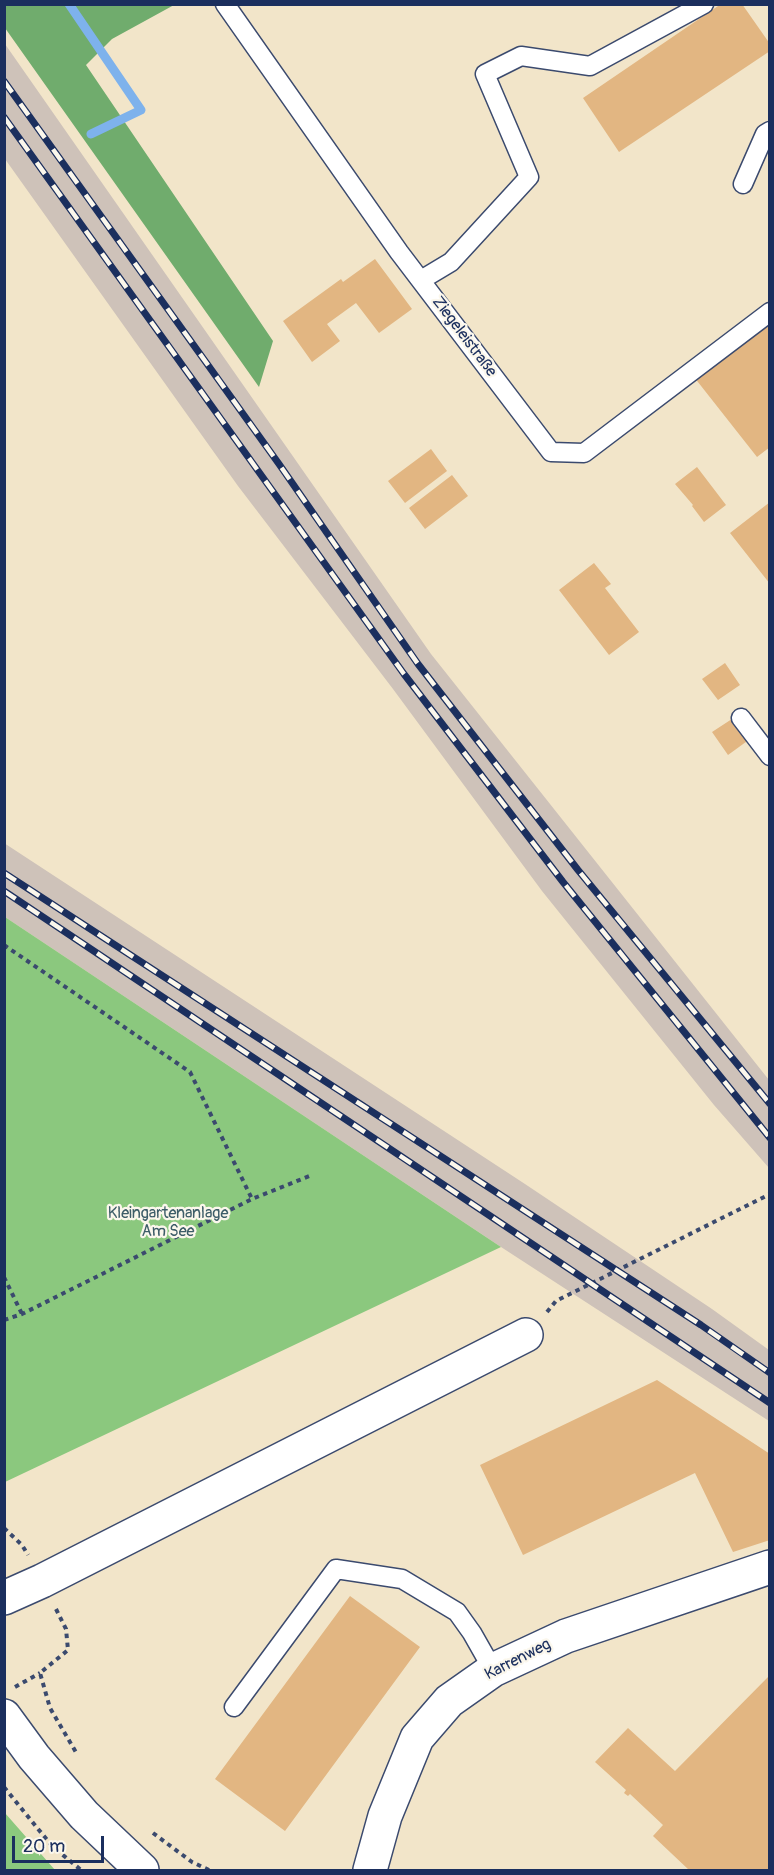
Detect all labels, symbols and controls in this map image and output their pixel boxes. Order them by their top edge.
street label: Ziegeleistraße [428,293,500,381]
park label: Kleingartenanlage Am See [108,1204,228,1242]
street label: Karrenweg [482,1635,554,1685]
scale bar [15,1824,106,1862]
text: 20 m [23,1835,65,1858]

